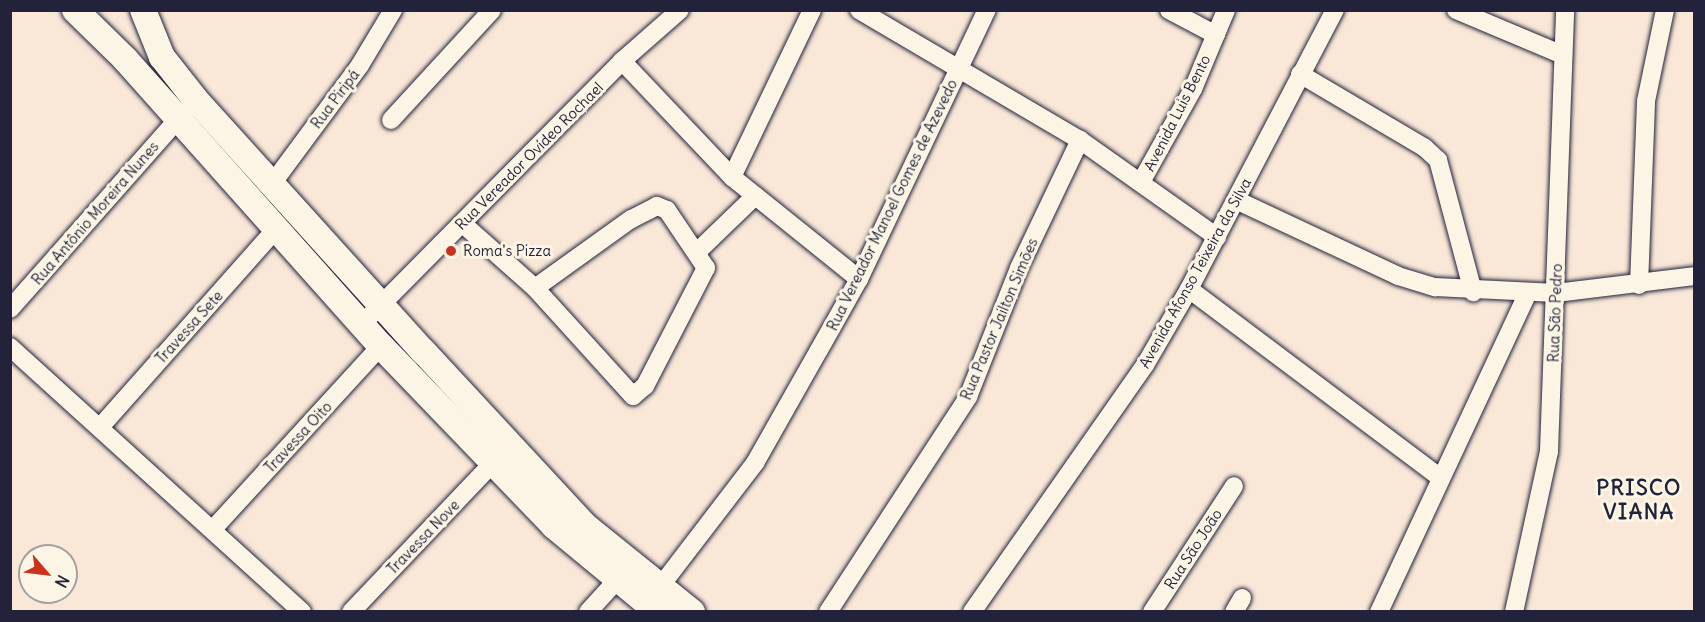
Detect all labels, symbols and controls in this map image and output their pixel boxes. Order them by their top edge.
street label: Avenida Luis Bento [1140,52,1214,174]
street label: Rua Piripá [307,66,363,132]
street label: Rua Vereador Manoel Gomes de Azevedo [823,76,961,334]
street label: Rua Vereador Ovídeo Rochael [451,78,607,234]
street label: Rua Antônio Moreira Nunes [28,138,162,288]
street label: Avenida Afonso Teixeira da Silva [1135,175,1255,371]
street label: Rua Pastor Jailton Simões [957,235,1041,403]
place label: Roma's Pizza [463,242,551,260]
marker: Roma's Pizza [444,244,458,258]
street label: Rua São Pedro [1544,263,1566,363]
street label: Travessa Sete [152,287,226,367]
street label: Travessa Oito [260,398,336,476]
district label: PRISCO VIANA [1596,475,1682,525]
street label: Travessa Nove [383,496,463,578]
street label: Rua São João [1160,505,1226,593]
north arrow [18,544,78,604]
text: N [51,572,74,591]

